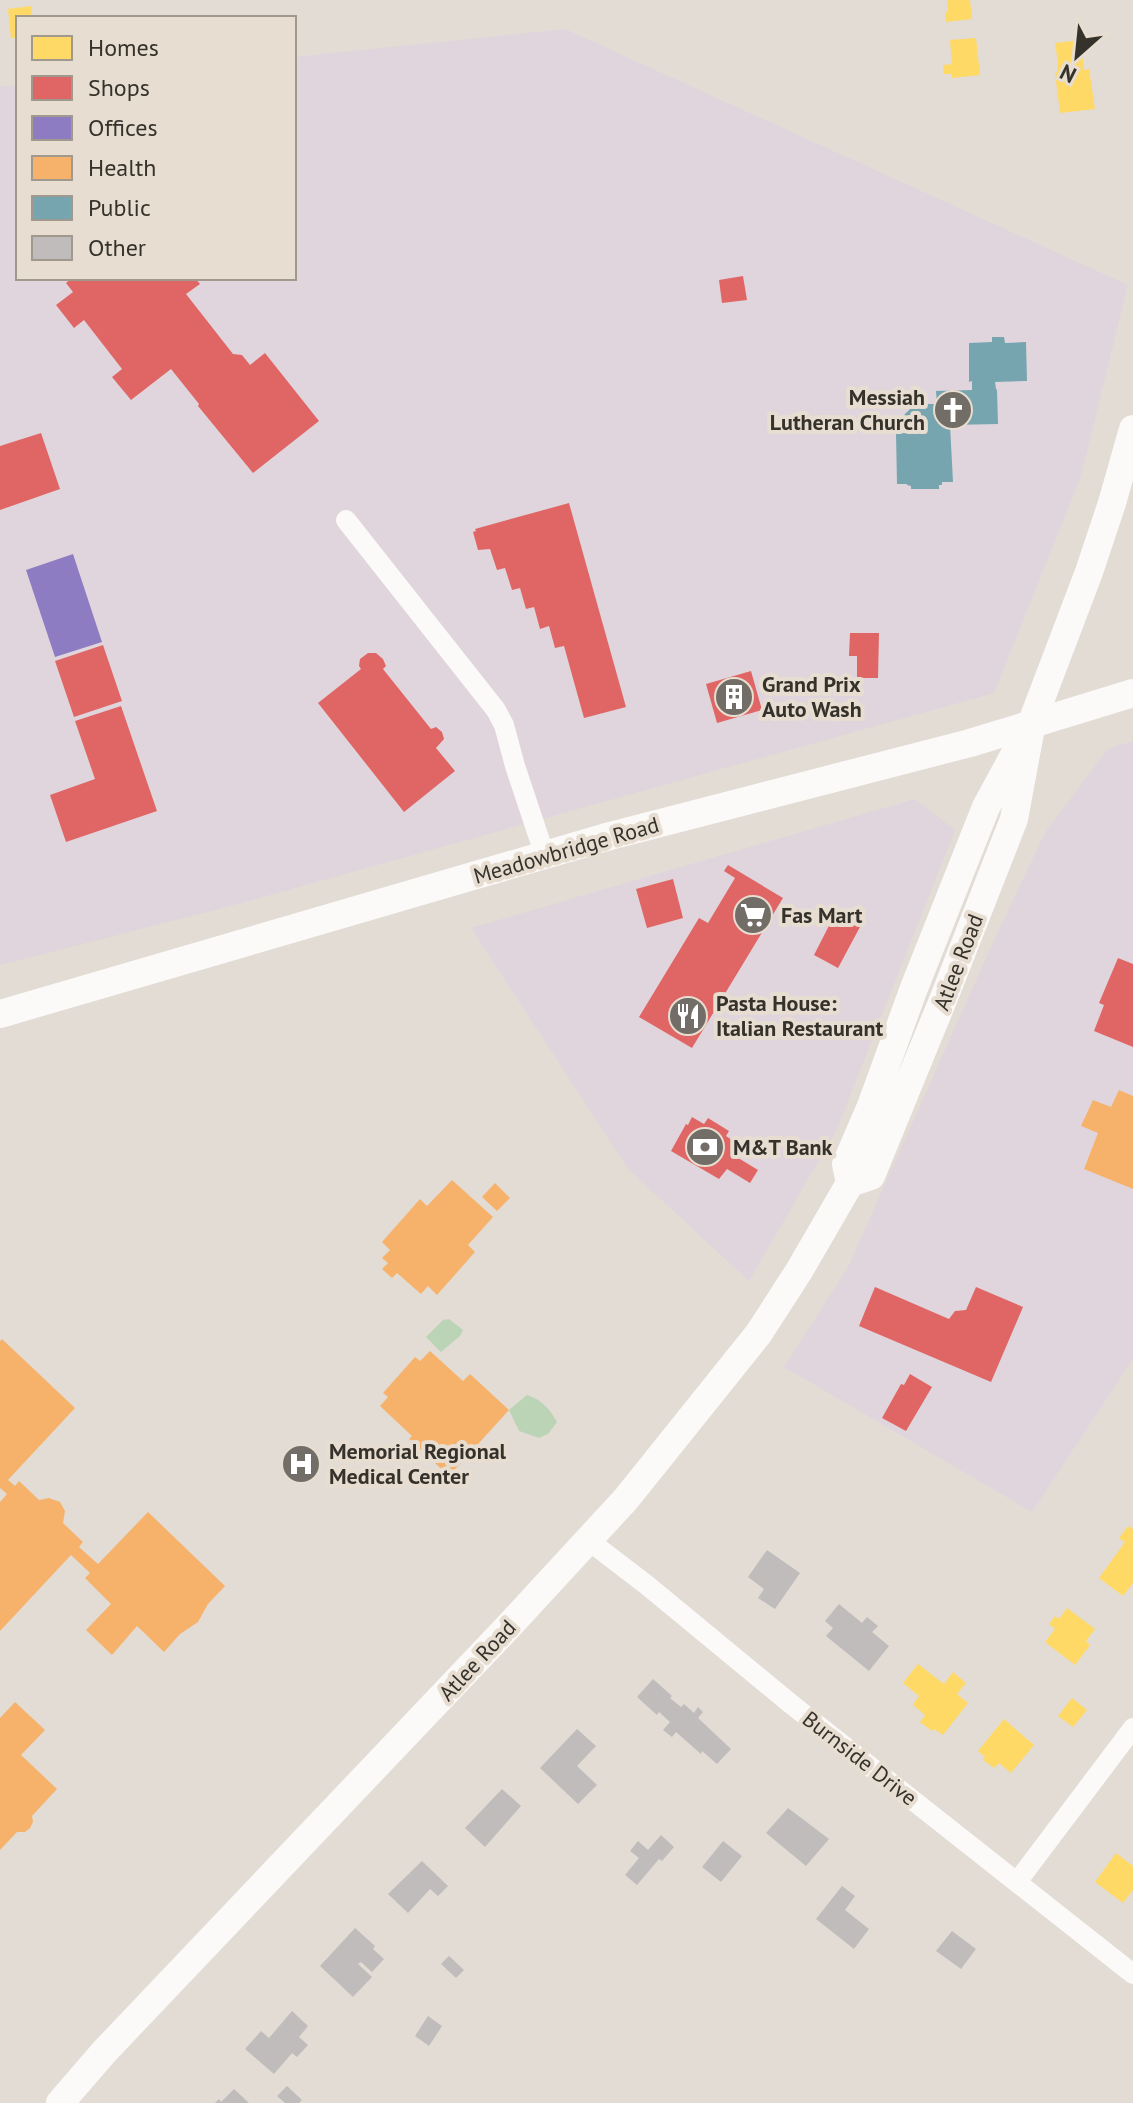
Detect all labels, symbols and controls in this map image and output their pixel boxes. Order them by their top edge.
legend [16,16,296,280]
north arrow [1037,16,1117,96]
text: Homes [88,32,159,63]
text: N [1055,58,1081,90]
text: Shops [88,72,150,103]
text: Offices [88,112,158,143]
text: Health [88,152,157,183]
text: Public [88,192,151,223]
text: Other [88,232,146,263]
place label: Messiah Lutheran Church [770,383,925,436]
church icon: Messiah Lutheran Church [932,389,974,431]
place label: Grand Prix Auto Wash [762,670,862,723]
building icon: Grand Prix Auto Wash [713,676,755,718]
street label: Meadowbridge Road [470,810,662,890]
supermarket icon: Fas Mart [732,894,774,936]
place label: Fas Mart [781,901,863,929]
street label: Atlee Road [927,910,989,1014]
place label: Pasta House: Italian Restaurant [716,989,883,1042]
restaurant icon: Pasta House: Italian Restaurant [667,995,709,1037]
bank icon: M&T Bank [684,1126,726,1168]
place label: M&T Bank [733,1133,833,1161]
place label: Memorial Regional Medical Center [329,1437,507,1490]
hospital icon: Memorial Regional Medical Center [280,1443,322,1485]
street label: Atlee Road [432,1614,522,1706]
street label: Burnside Drive [797,1705,923,1811]

